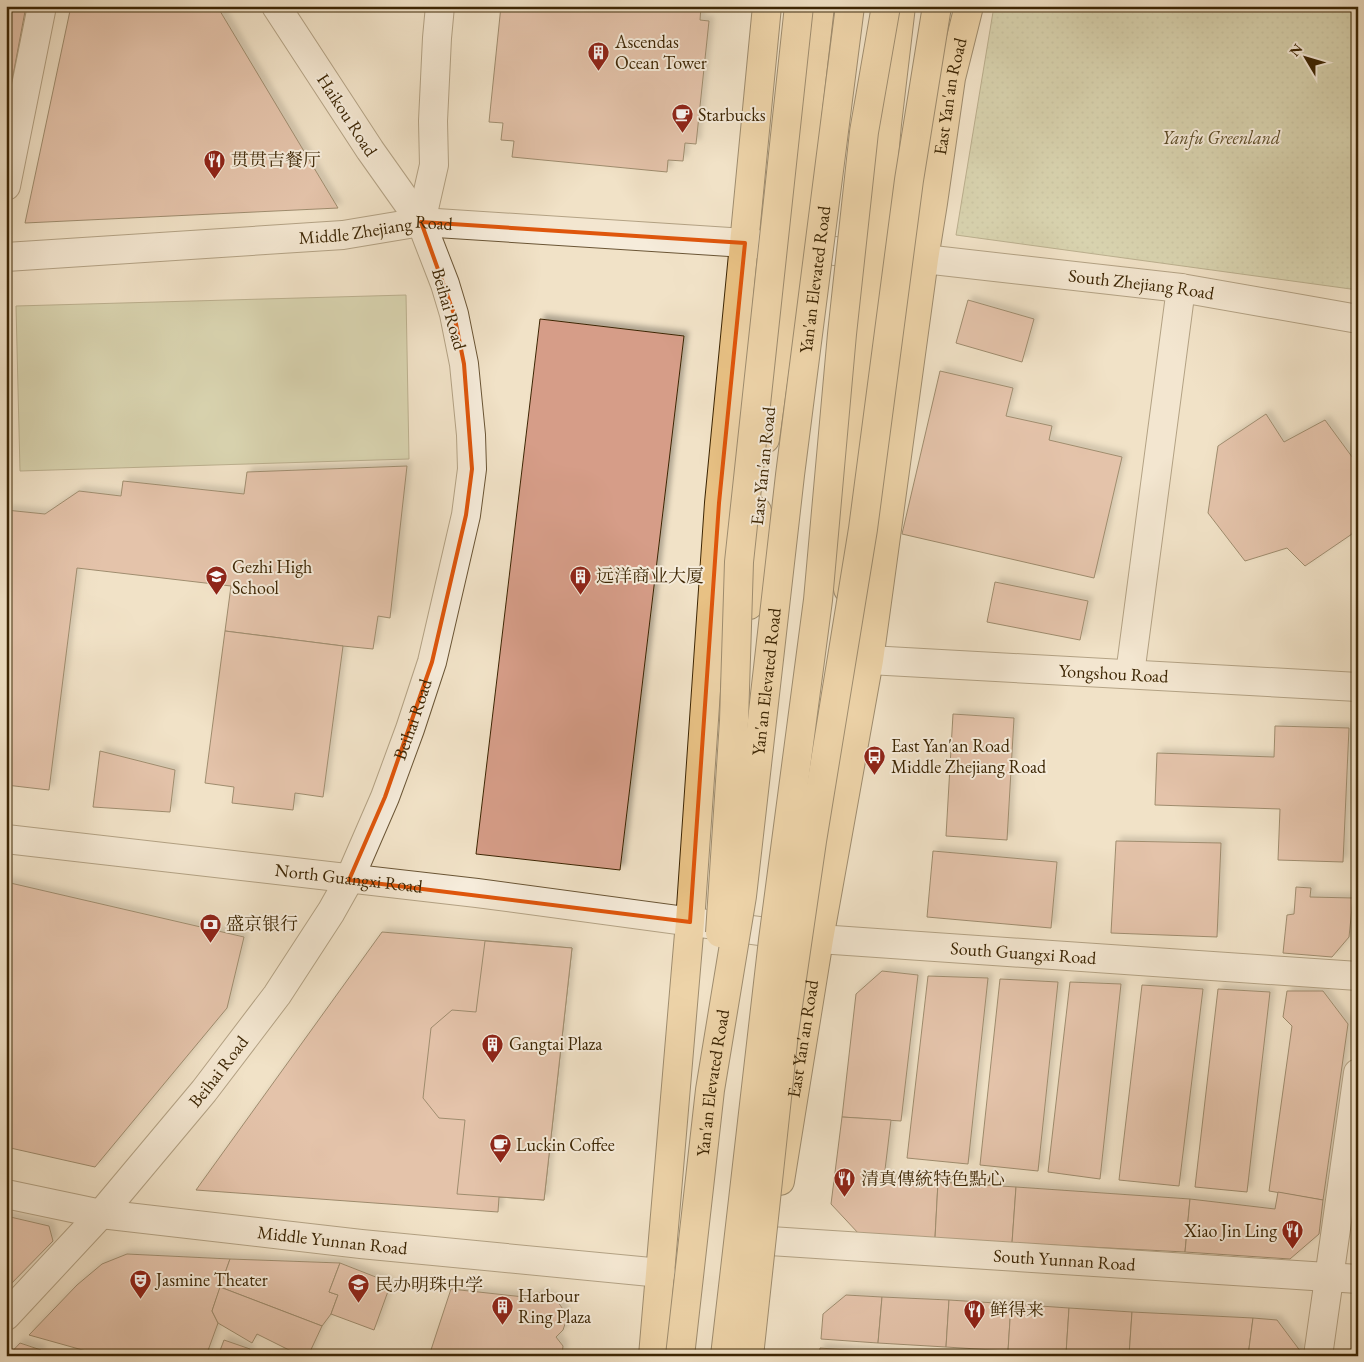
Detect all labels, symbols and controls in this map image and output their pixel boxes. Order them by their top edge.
place label: Ascendas Ocean Tower [614,30,707,74]
north arrow [1282,32,1332,82]
street label: East Yan'an Road [928,34,972,157]
text: N [1285,39,1307,60]
building icon: Ascendas Ocean Tower [587,40,611,71]
street label: Haikou Road [312,69,383,161]
cafe icon: Starbucks [670,103,694,134]
place label: Starbucks [698,103,766,126]
park label: Yanfu Greenland [1162,126,1281,150]
restaurant icon: 贯贯吉餐厅 [203,148,227,179]
place label: 贯贯吉餐厅 [231,148,321,171]
street label: Yan'an Elevated Road [794,204,835,355]
street label: Middle Zhejiang Road [298,210,454,249]
street label: South Zhejiang Road [1067,263,1217,305]
street label: Beihai Road [427,265,472,353]
street label: East Yan'an Road [745,405,780,526]
place label: Gezhi High School [232,555,312,599]
building icon: 远洋商业大厦 [568,564,592,595]
place label: 远洋商业大厦 [596,564,704,587]
school or university icon: Gezhi High School [204,565,228,596]
street label: Yan'an Elevated Road [746,606,786,757]
street label: Yongshou Road [1058,659,1170,688]
street label: Beihai Road [388,675,437,763]
place label: East Yan'an Road Middle Zhejiang Road [891,734,1047,778]
bus stop icon: East Yan'an Road Middle Zhejiang Road [863,744,887,775]
street label: North Guangxi Road [274,858,425,898]
bank icon: 盛京银行 [198,912,222,943]
place label: 盛京银行 [226,912,298,935]
street label: South Guangxi Road [950,936,1098,969]
street label: East Yan'an Road [782,977,823,1099]
street label: Yan'an Elevated Road [691,1007,734,1158]
street label: Beihai Road [183,1030,253,1112]
building icon: Gangtai Plaza [481,1032,505,1063]
place label: Gangtai Plaza [509,1032,603,1055]
cafe icon: Luckin Coffee [488,1133,512,1164]
place label: Luckin Coffee [516,1133,615,1156]
restaurant icon: 清真傳統特色點心 [833,1167,857,1198]
place label: 清真傳統特色點心 [861,1167,1005,1190]
place label: Xiao Jin Ling [1183,1219,1277,1242]
restaurant icon: Xiao Jin Ling [1281,1219,1305,1250]
street label: Middle Yunnan Road [256,1220,409,1260]
street label: South Yunnan Road [993,1243,1137,1276]
theatre icon: Jasmine Theater [128,1268,152,1299]
place label: Jasmine Theater [154,1268,268,1291]
school or university icon: 民办明珠中学 [347,1273,371,1304]
place label: 民办明珠中学 [375,1273,483,1296]
place label: Harbour Ring Plaza [518,1284,592,1328]
building icon: Harbour Ring Plaza [490,1294,514,1325]
restaurant icon: 鲜得来 [962,1298,986,1329]
place label: 鲜得来 [990,1298,1044,1321]

